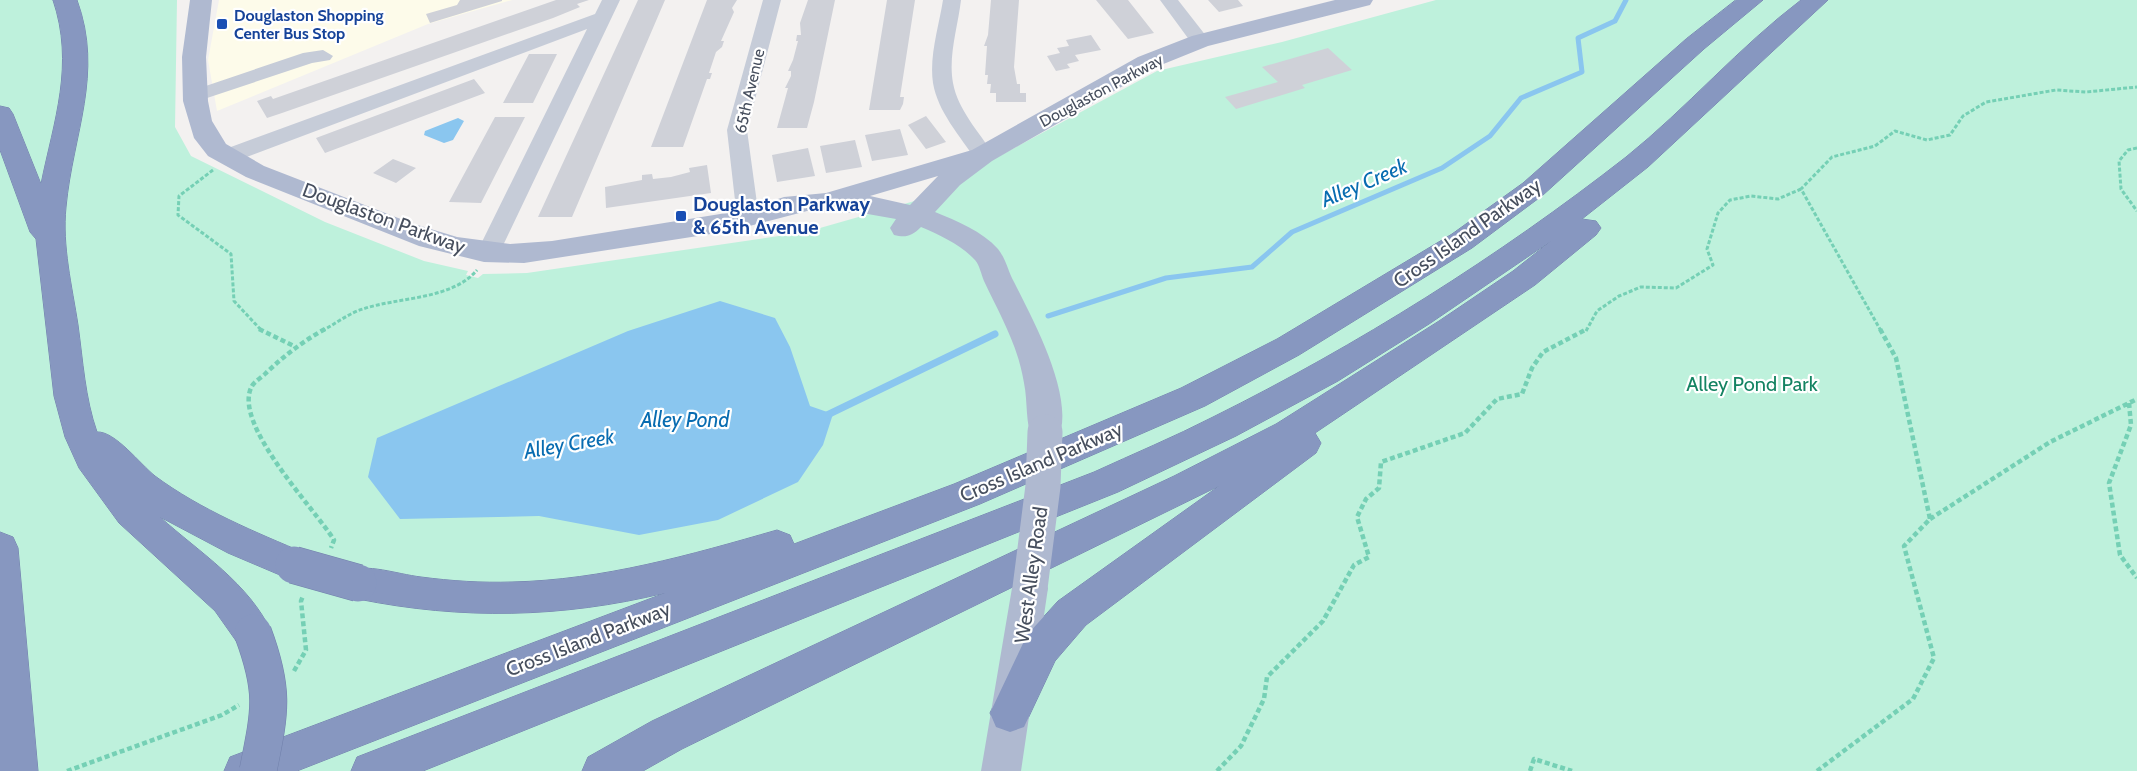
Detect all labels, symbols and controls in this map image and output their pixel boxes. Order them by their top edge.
place label: Douglaston Shopping Center Bus Stop [234,6,384,43]
marker: Douglaston Shopping Center Bus Stop [215,17,229,31]
street label: 65th Avenue [731,47,768,135]
street label: Douglaston Parkway [1036,50,1166,131]
water label: Alley Creek [1316,153,1412,212]
street label: Cross Island Parkway [1389,173,1545,293]
street label: Douglaston Parkway [299,177,469,259]
place label: Douglaston Parkway & 65th Avenue [693,192,870,239]
marker: Douglaston Parkway & 65th Avenue [674,209,688,223]
park label: Alley Pond Park [1686,372,1818,396]
water label: Alley Pond [640,407,730,432]
street label: Cross Island Parkway [956,417,1126,507]
water label: Alley Creek [521,423,617,464]
street label: West Alley Road [1010,505,1052,645]
street label: Cross Island Parkway [502,597,674,681]

